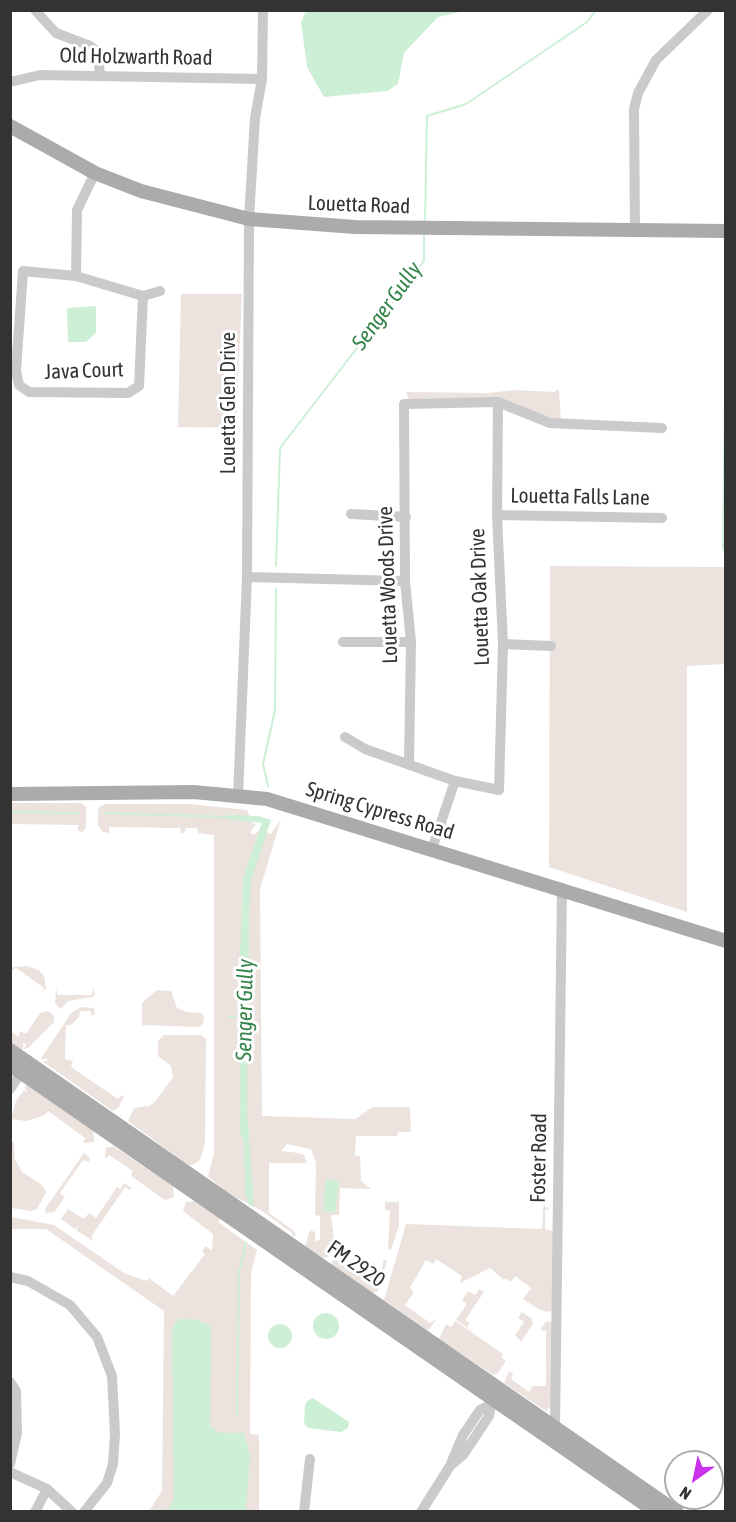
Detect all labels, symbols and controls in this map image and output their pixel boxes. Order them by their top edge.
street label: Old Holzwarth Road [59,43,213,71]
street label: Louetta Road [307,191,411,219]
water label: Senger Gully [346,257,428,355]
street label: Louetta Glen Drive [215,332,241,474]
street label: Java Court [44,357,124,385]
street label: Louetta Falls Lane [510,483,650,511]
street label: Louetta Woods Drive [373,506,403,664]
street label: Louetta Oak Drive [465,528,495,666]
street label: Spring Cypress Road [303,777,457,845]
water label: Senger Gully [231,959,259,1061]
street label: Foster Road [526,1113,552,1203]
street label: FM 2920 [322,1235,390,1293]
north arrow [664,1450,724,1510]
text: N [676,1483,694,1504]

